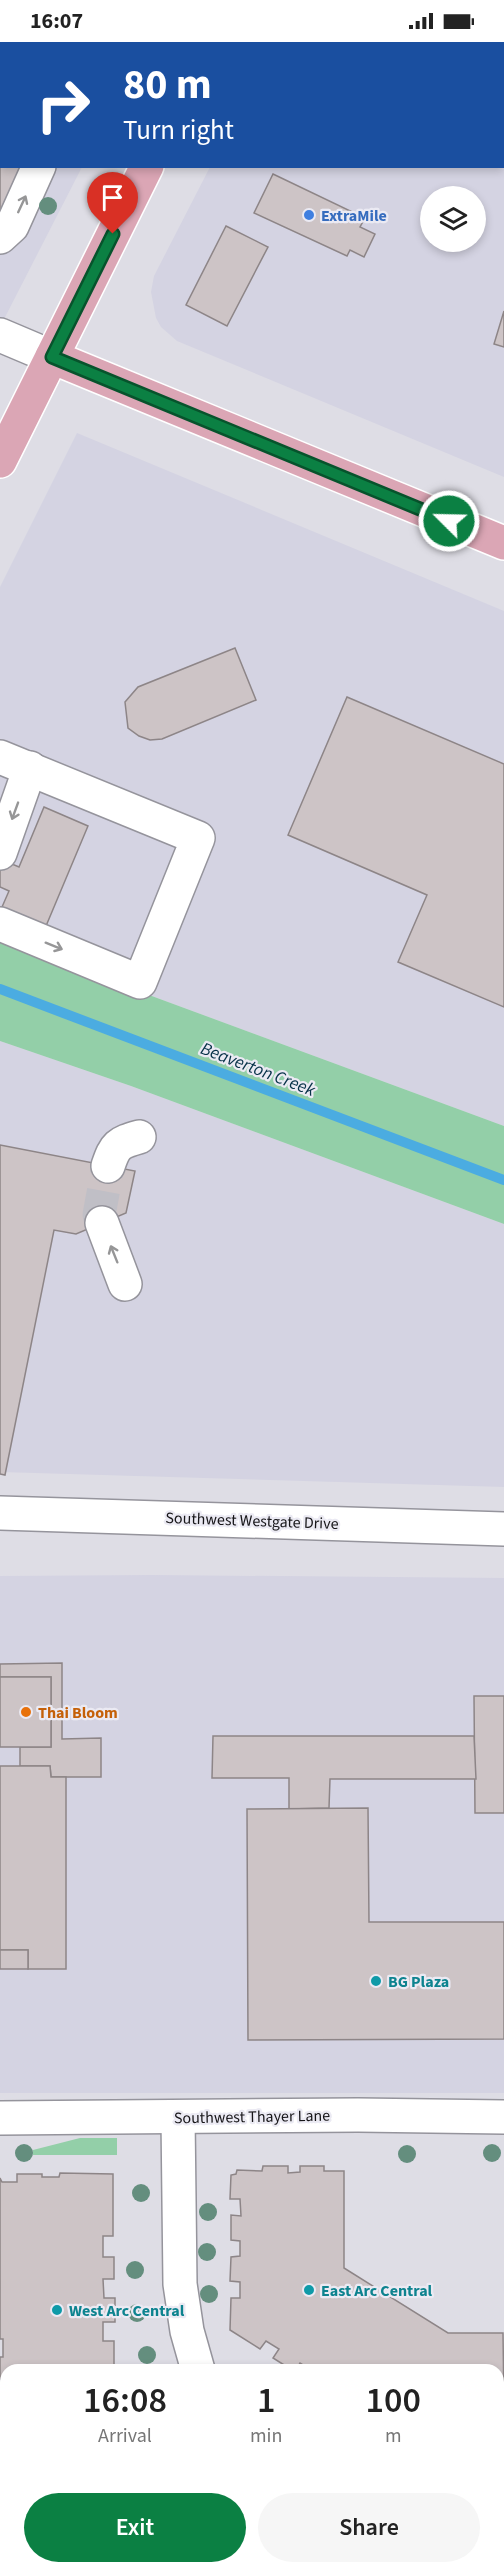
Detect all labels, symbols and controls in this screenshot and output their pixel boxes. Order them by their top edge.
text: 16:07 [30,5,83,37]
text: 80 m [123,55,212,115]
icon: right [24,66,102,144]
text: Turn right [123,111,234,150]
pin [87,172,138,234]
icon: arrive [96,181,129,214]
map controls [420,186,486,252]
button: layers [420,186,486,252]
one-way arrow [17,195,29,213]
place label: ExtraMile [321,205,387,227]
marker: ExtraMile [302,208,316,222]
position arrow [417,489,481,553]
one-way arrow [9,801,20,820]
one-way arrow [44,941,63,952]
water label: Beaverton Creek [197,1036,319,1103]
one-way arrow [108,1245,119,1263]
street label: Southwest Westgate Drive [165,1507,339,1535]
place label: Thai Bloom [38,1702,118,1724]
marker: Thai Bloom [19,1705,33,1719]
place label: BG Plaza [388,1971,449,1993]
marker: BG Plaza [369,1974,383,1988]
street label: Southwest Thayer Lane [174,2105,330,2129]
place label: East Arc Central [321,2280,433,2302]
marker: East Arc Central [302,2283,316,2297]
place label: West Arc Central [69,2300,185,2322]
marker: West Arc Central [50,2303,64,2317]
text: 16:08 [83,2375,167,2426]
text: 1 [257,2375,275,2426]
text: 100 [365,2375,421,2426]
text: Arrival [98,2422,152,2450]
text: min [250,2422,282,2450]
text: m [385,2422,401,2450]
button: Exit [24,2493,246,2562]
button: Share [258,2493,480,2562]

